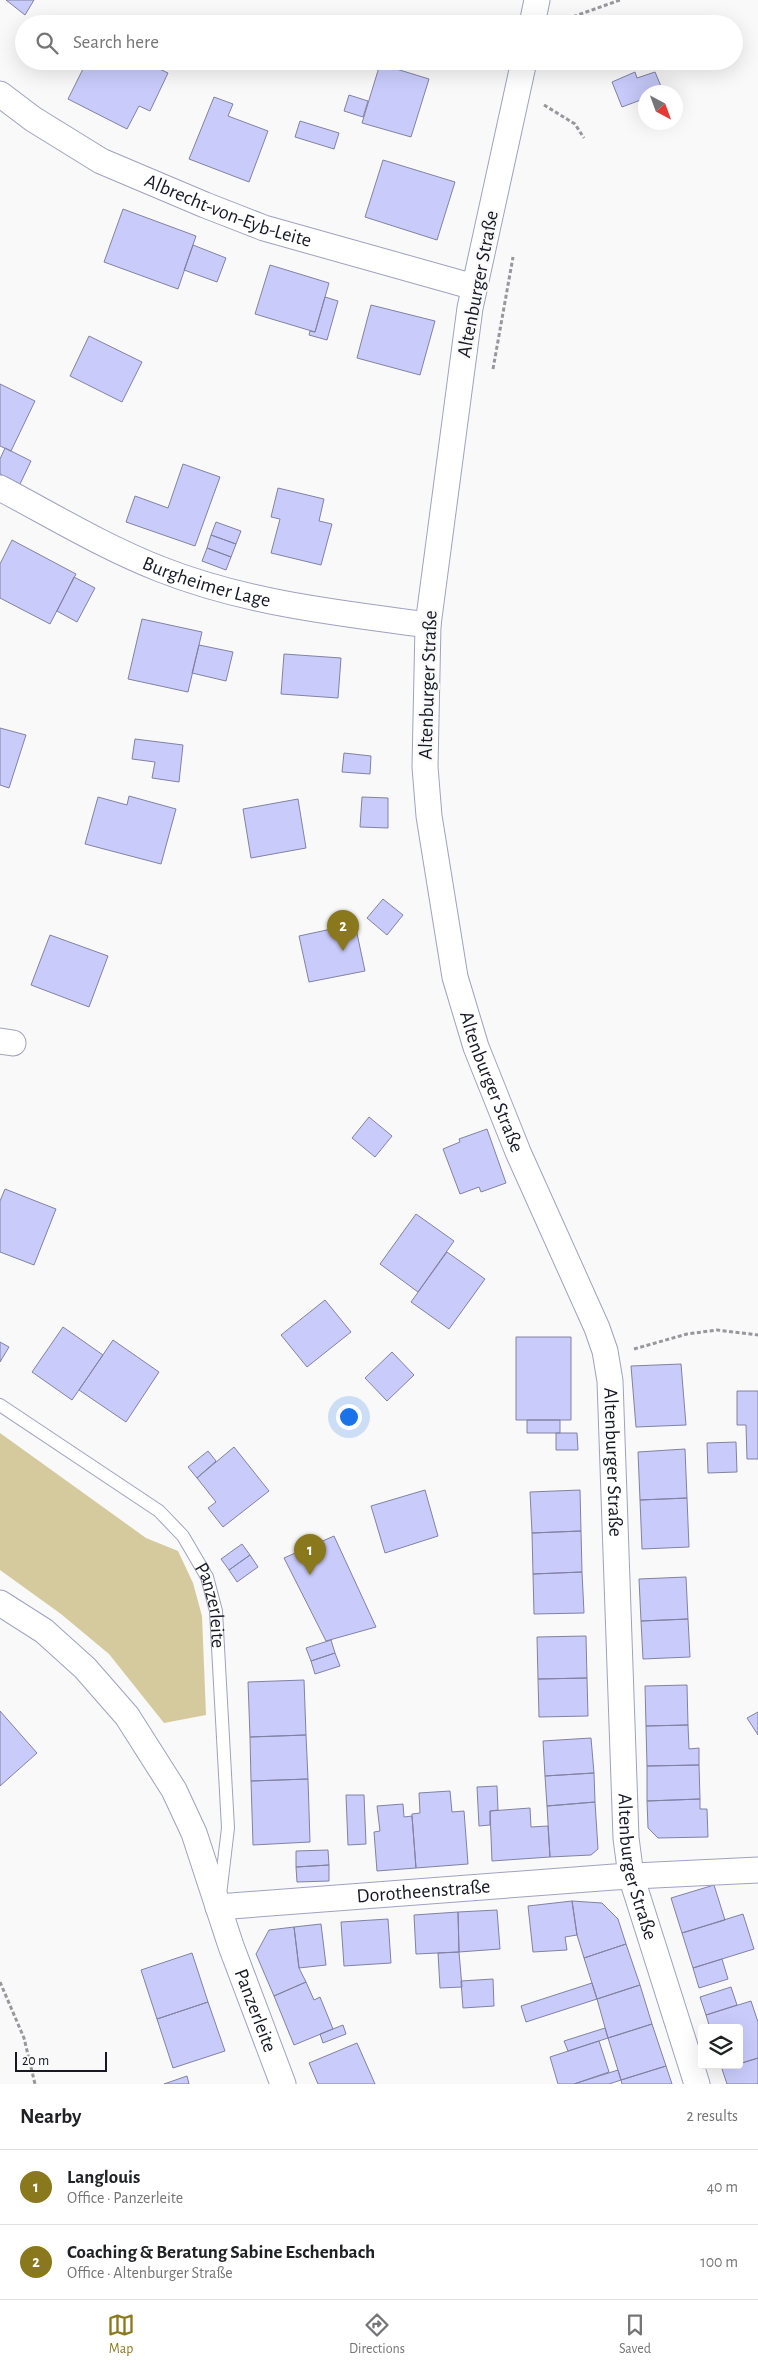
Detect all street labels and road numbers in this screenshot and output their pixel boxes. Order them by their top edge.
street label: Albrecht-von-Eyb-Leite [142,171,314,251]
street label: Altenburger Straße [454,209,502,359]
street label: Burgheimer Lage [139,553,272,611]
street label: Altenburger Straße [415,610,441,760]
street label: Altenburger Straße [456,1009,527,1155]
street label: Altenburger Straße [600,1387,625,1537]
street label: Panzerleite [191,1559,228,1649]
street label: Altenburger Straße [614,1793,661,1942]
street label: Dorotheenstraße [356,1876,491,1906]
street label: Panzerleite [231,1966,280,2055]

